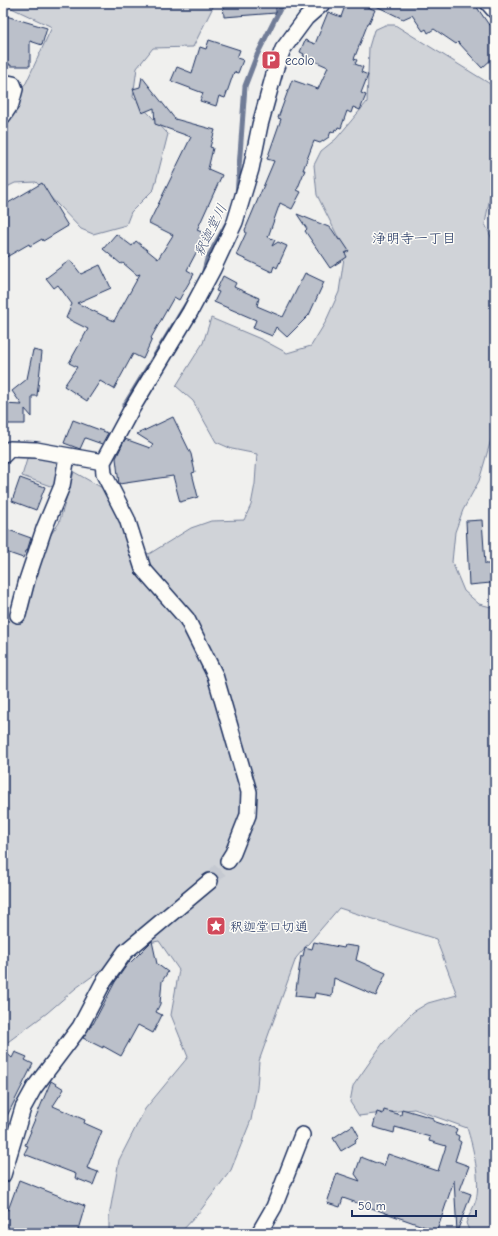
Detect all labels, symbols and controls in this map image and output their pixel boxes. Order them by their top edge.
parking icon: ecolo [260,49,282,71]
place label: ecolo [285,53,315,68]
water label: 釈迦堂川 [191,201,230,259]
district label: 浄明寺一丁目 [372,230,456,247]
place icon: 釈迦堂口切通 [205,915,227,937]
place label: 釈迦堂口切通 [230,919,308,934]
scale bar [352,1192,476,1218]
text: 50 m [358,1199,386,1213]

